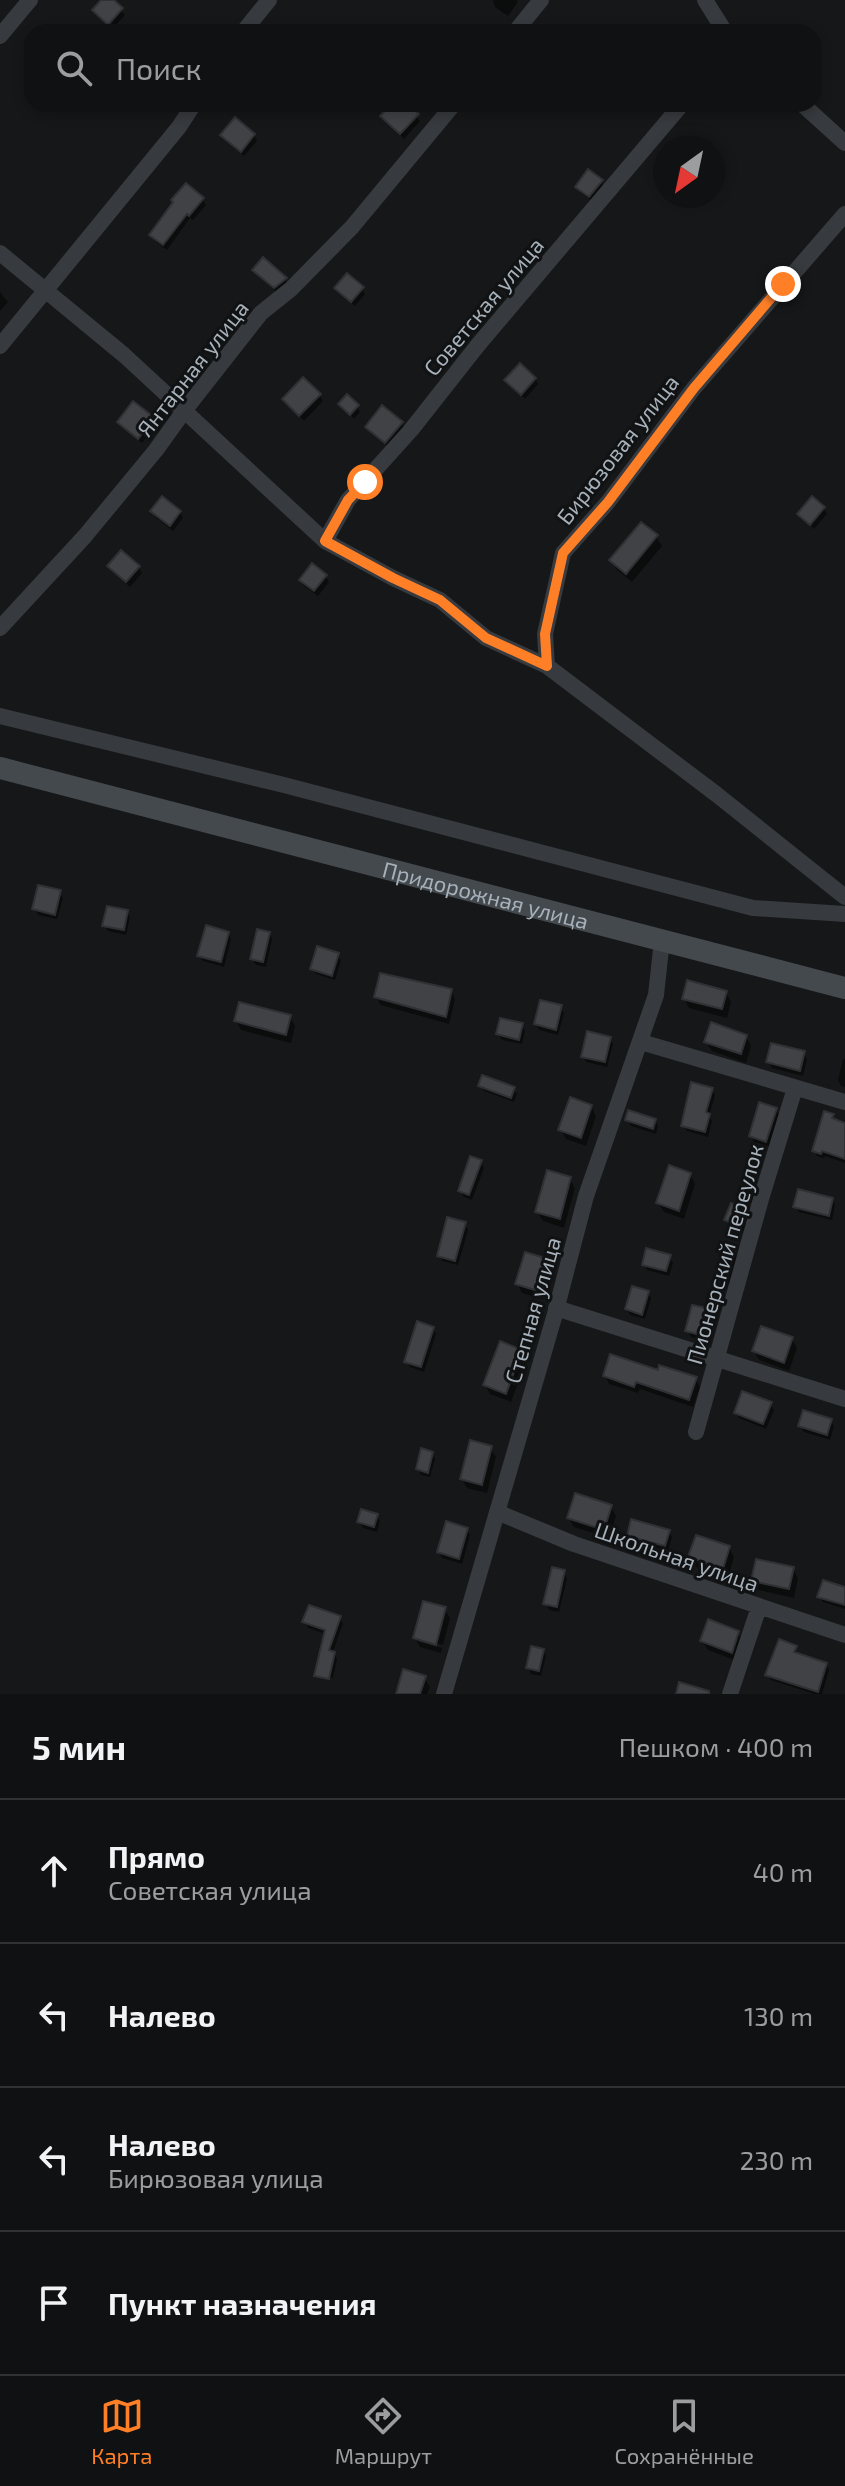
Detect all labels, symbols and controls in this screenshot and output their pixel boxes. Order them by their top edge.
search box [24,24,821,112]
icon: search [52,46,96,90]
text: Поиск [116,50,202,86]
north arrow [653,136,725,208]
street label: Советская улица [418,232,549,381]
route end [765,266,801,302]
street label: Янтарная улица [131,295,254,442]
street label: Бирюзовая улица [551,369,684,530]
route start [347,464,383,500]
street label: Придорожная улица [380,855,592,934]
street label: Пионерский переулок [680,1141,769,1367]
street label: Степная улица [499,1234,566,1386]
street label: Школьная улица [591,1516,762,1597]
text: 5 мин [32,1726,126,1767]
text: Пешком · 400 m [619,1731,813,1762]
text: Прямо [108,1838,205,1874]
icon: ahead [32,1849,76,1893]
text: 40 m [753,1856,813,1887]
text: Советская улица [108,1874,312,1905]
icon: left [32,1993,76,2037]
text: Налево [108,1997,216,2033]
text: 130 m [744,2000,813,2031]
text: Налево [108,2126,216,2162]
icon: left [32,2137,76,2181]
text: 230 m [740,2144,813,2175]
text: Бирюзовая улица [108,2162,324,2193]
icon: arrive [32,2281,76,2325]
text: Пункт назначения [108,2285,376,2321]
tab: Карта [91,2394,152,2468]
tab: Маршрут [335,2394,432,2468]
tab: Сохранённые [614,2394,754,2468]

